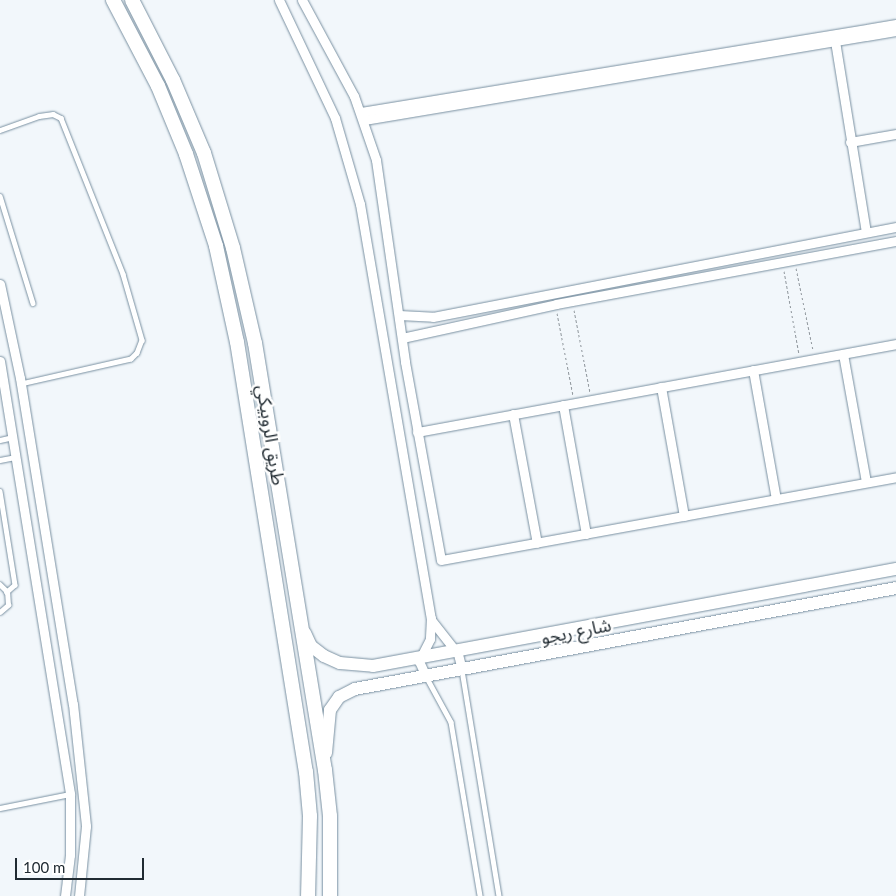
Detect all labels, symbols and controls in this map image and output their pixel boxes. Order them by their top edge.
street label: طريق الروبيكي [252,383,290,487]
street label: شارع ريجو [539,614,613,648]
scale bar [18,848,146,880]
text: 100 m [23,858,65,876]

